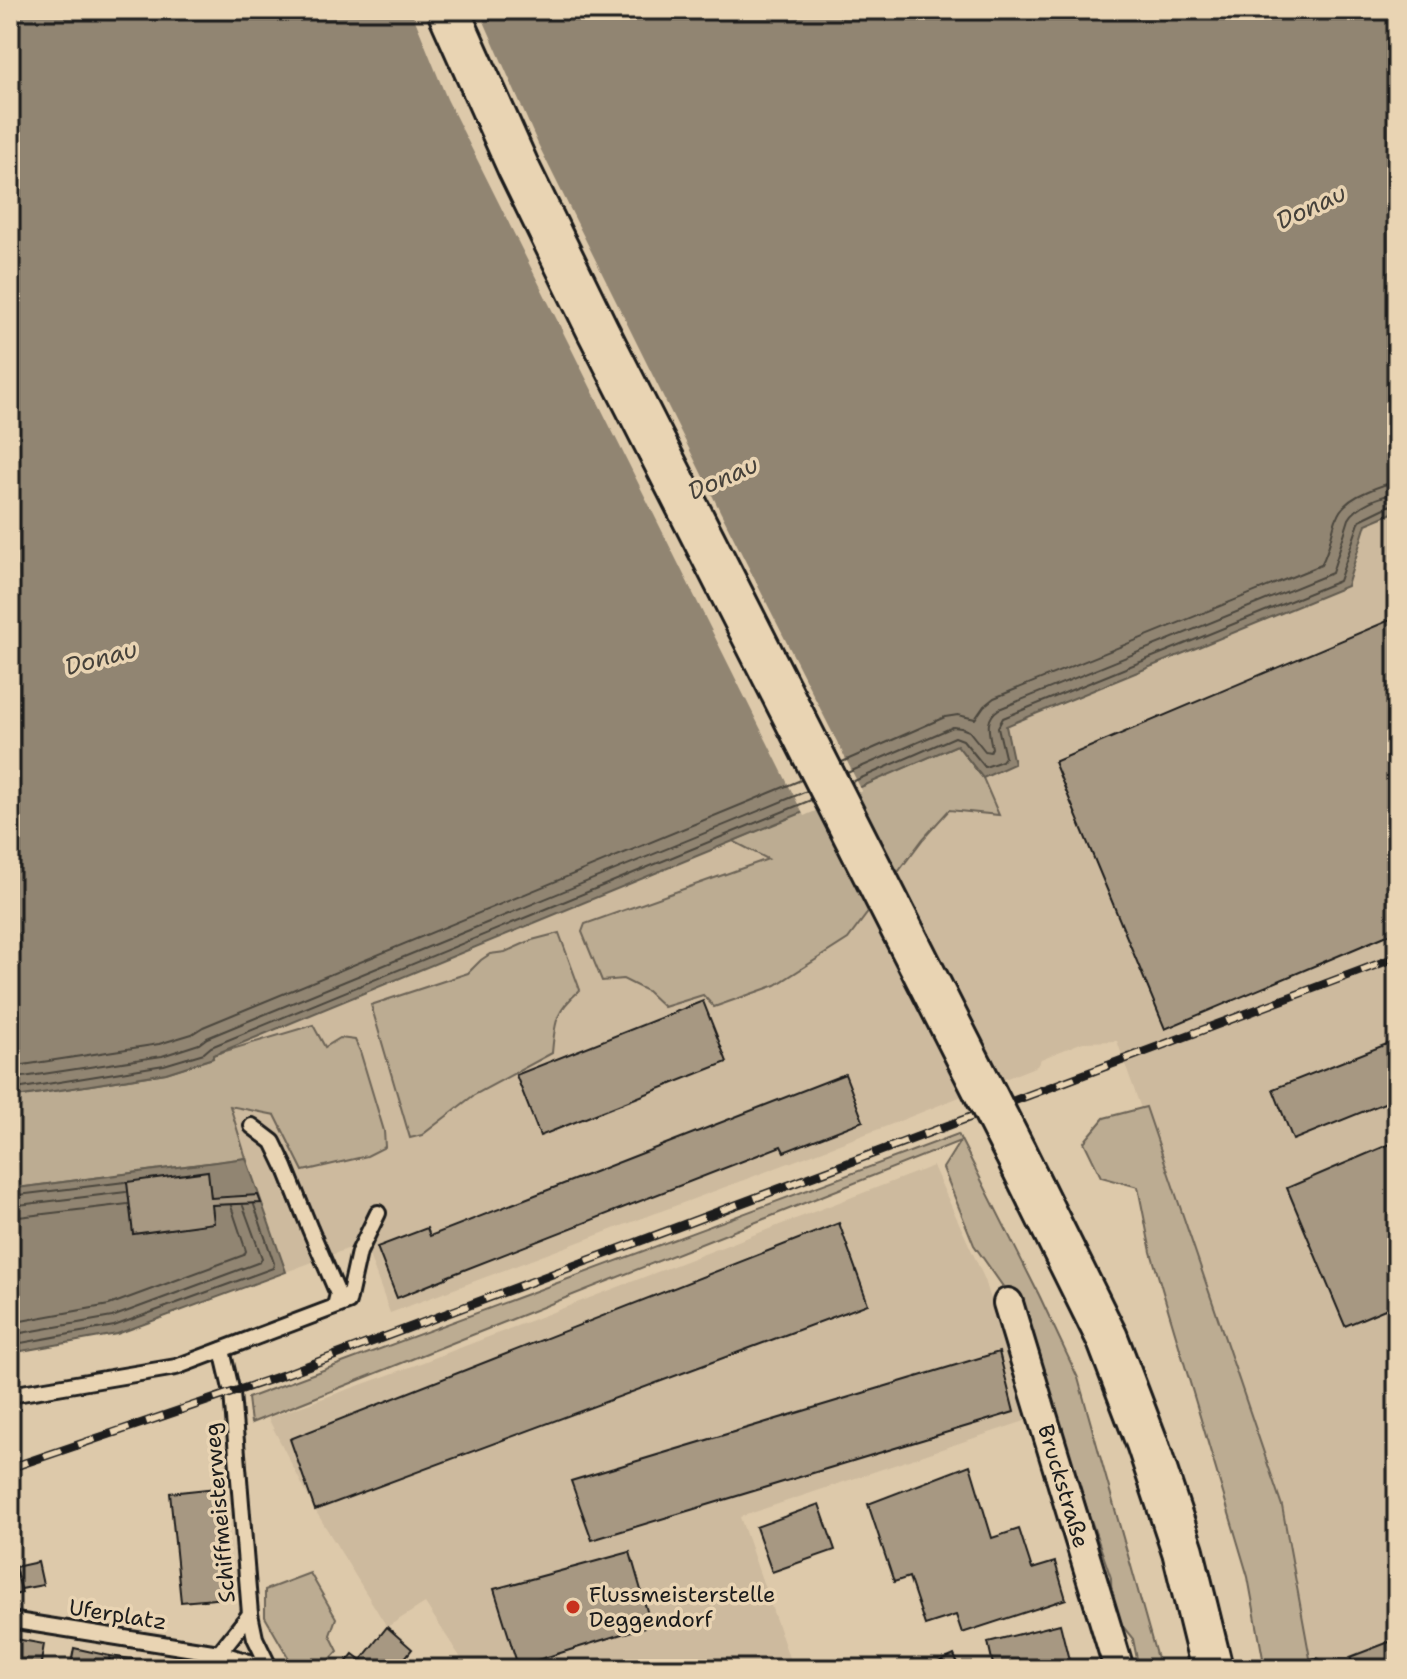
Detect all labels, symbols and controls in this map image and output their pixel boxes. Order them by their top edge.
water label: Donau [1271,177,1351,237]
water label: Donau [683,448,763,508]
water label: Donau [61,633,141,683]
street label: Bruckstraße [1031,1421,1096,1551]
street label: Schiffmeisterweg [197,1422,242,1604]
place label: Flussmeisterstelle Deggendorf [589,1580,775,1634]
street label: Uferplatz [67,1592,169,1637]
marker: Flussmeisterstelle Deggendorf [564,1598,582,1616]

